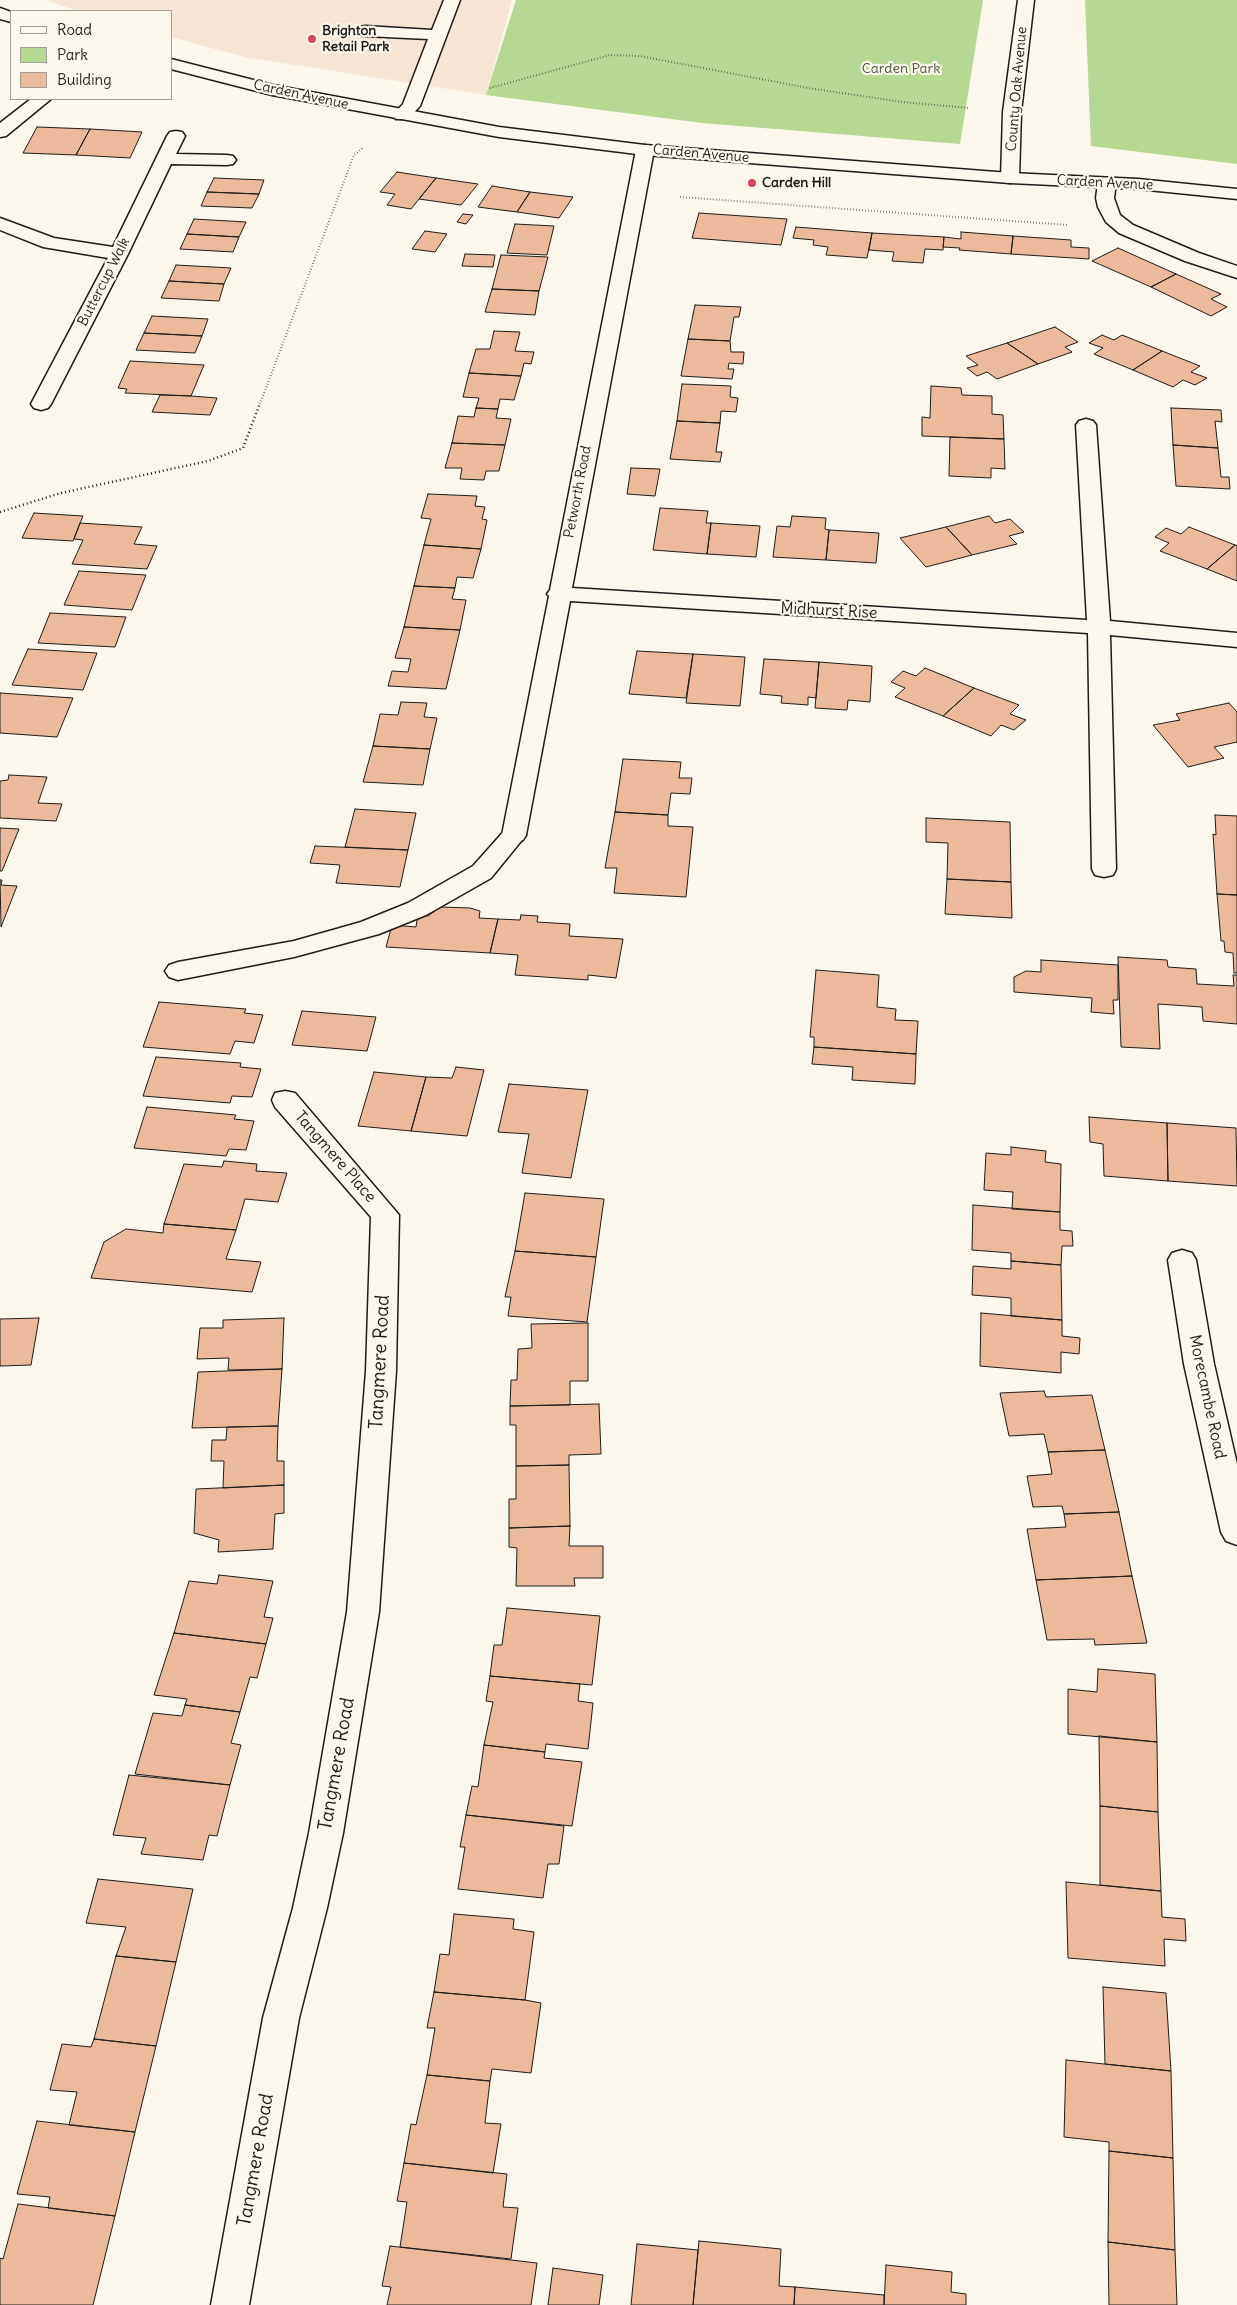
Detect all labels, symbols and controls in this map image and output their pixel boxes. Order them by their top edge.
legend [10,10,172,100]
text: Road [57,20,92,39]
place label: Brighton Retail Park [322,23,389,56]
street label: County Oak Avenue [1003,26,1031,152]
marker: Brighton Retail Park [306,33,318,45]
text: Park [57,45,88,64]
park label: Carden Park [862,61,940,77]
text: Building [57,70,112,89]
street label: Carden Avenue [252,77,350,113]
street label: Carden Avenue [652,141,750,167]
street label: Carden Avenue [1056,172,1154,194]
place label: Carden Hill [762,175,831,191]
marker: Carden Hill [746,177,758,189]
street label: Buttercup Walk [75,235,133,329]
street label: Petworth Road [561,444,595,540]
street label: Midhurst Rise [780,599,878,623]
street label: Tangmere Place [290,1107,380,1207]
street label: Tangmere Road [365,1294,395,1430]
street label: Morecambe Road [1184,1333,1230,1461]
street label: Tangmere Road [314,1696,360,1832]
street label: Tangmere Road [233,2092,279,2228]

